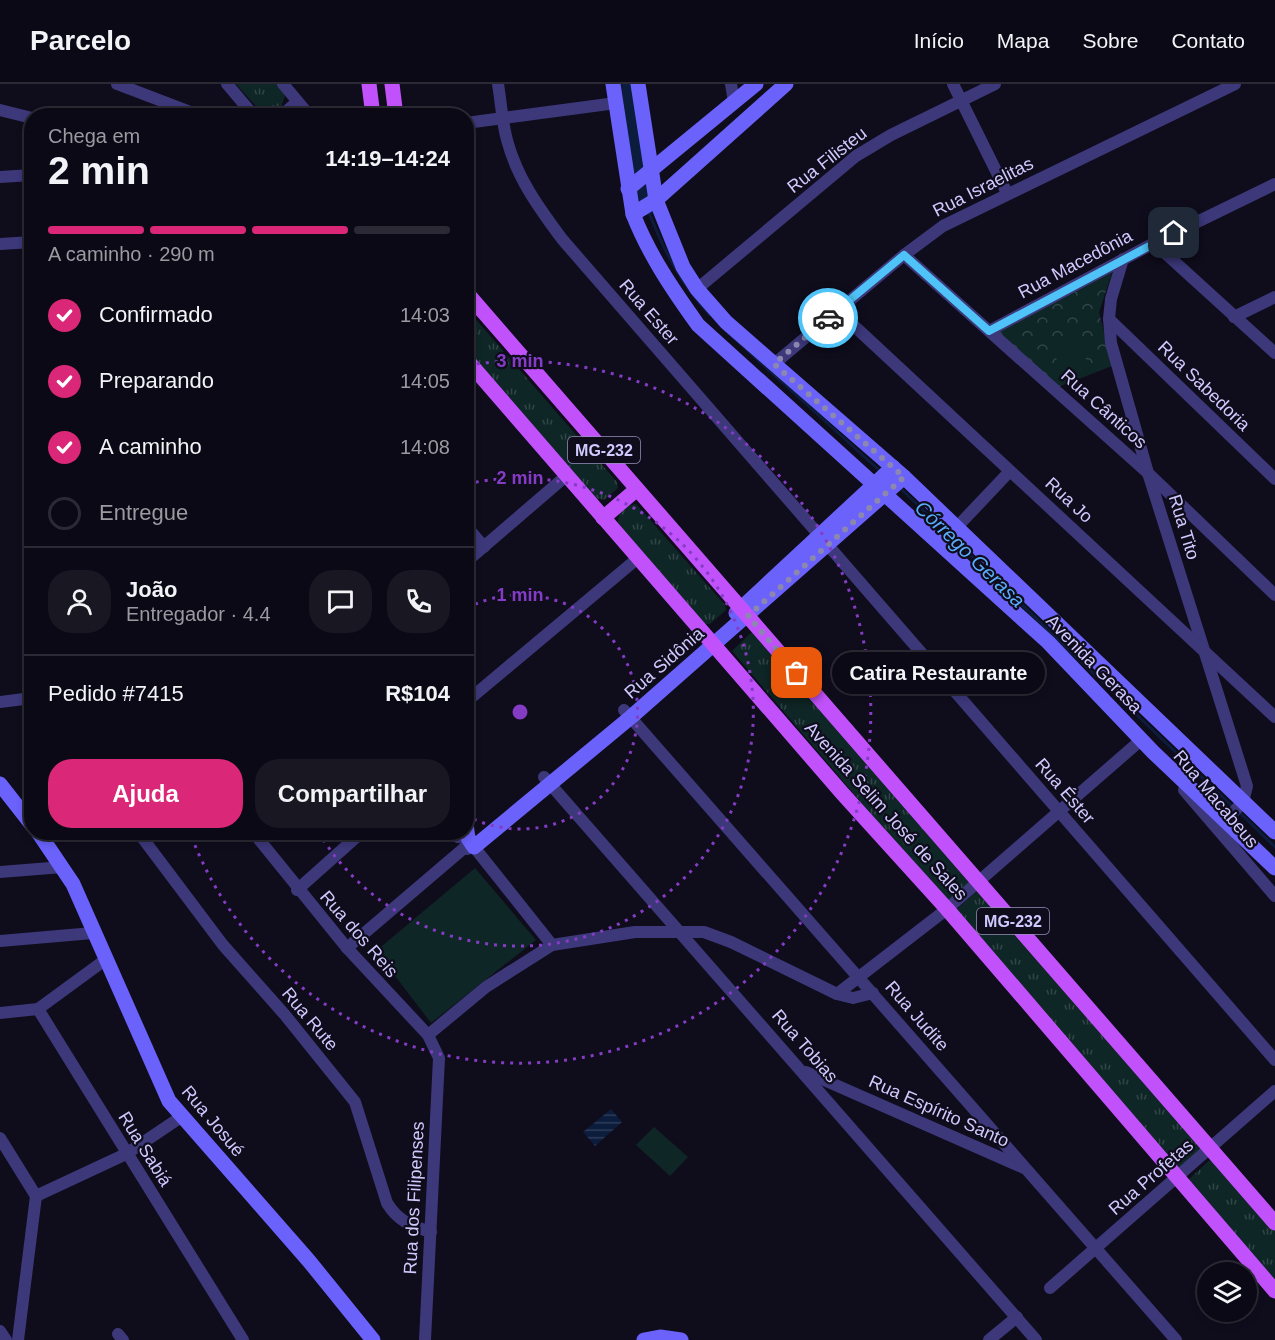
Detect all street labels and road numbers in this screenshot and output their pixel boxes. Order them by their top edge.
street label: Rua Filisteu [783,123,871,197]
street label: Rua Israelitas [929,153,1037,221]
street label: Rua Macedônia [1015,225,1136,302]
street label: Rua Ester [615,275,683,349]
street label: Rua Sabedoria [1154,337,1255,436]
street label: Rua Cânticos [1057,365,1151,453]
road number: MG-232 [568,437,640,463]
street label: Rua Jo [1041,473,1097,527]
street label: Rua Tito [1165,492,1203,562]
street label: Avenida Gerasa [1042,611,1147,718]
street label: Rua Sidônia [620,623,708,703]
street label: Avenida Selim José de Sales [801,718,971,904]
street label: Rua Macabeus [1169,746,1263,852]
street label: Rua Éster [1031,754,1099,828]
street label: Rua dos Reis [316,887,402,981]
road number: MG-232 [977,908,1049,934]
street label: Rua Judite [881,977,953,1055]
street label: Rua Rute [278,983,342,1055]
street label: Rua Tobias [768,1006,842,1086]
street label: Rua Espírito Santo [866,1071,1012,1151]
street label: Rua Josué [178,1082,248,1160]
street label: Rua Sabiá [114,1108,176,1191]
street label: Rua dos Filipenses [400,1121,428,1275]
street label: Rua Profetas [1105,1135,1197,1219]

